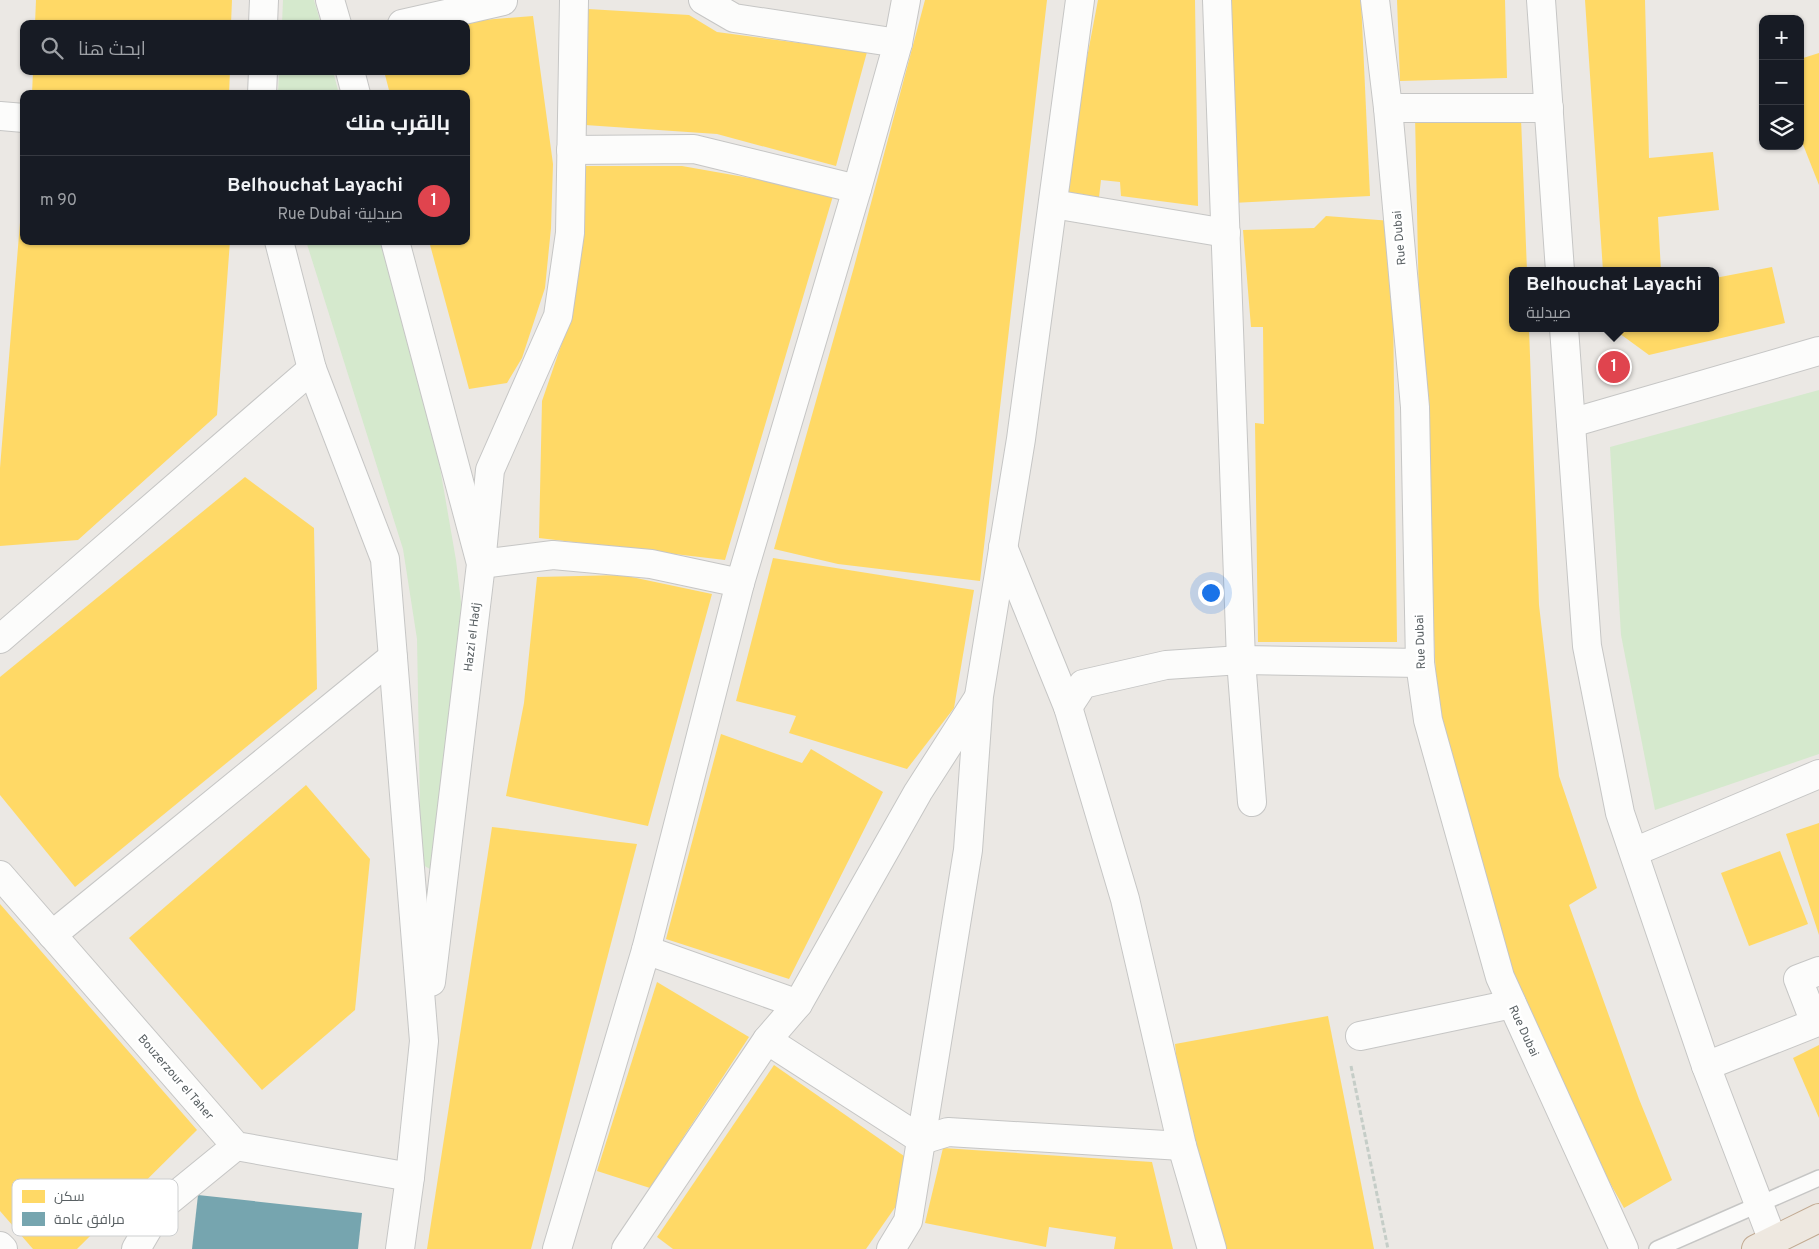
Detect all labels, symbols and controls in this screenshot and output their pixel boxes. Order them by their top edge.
map controls [1759,15,1804,150]
button: + [1759,15,1804,60]
search box [20,20,470,75]
icon: search [38,34,66,62]
text: ابحث هنا [78,38,146,62]
button: − [1759,60,1804,105]
button: layers [1759,105,1804,150]
text: بالقرب منك [346,111,450,138]
text: Belhouchat Layachi [227,174,403,198]
text: 90 m [40,191,77,211]
text: 1 [431,191,437,211]
text: صيدلية · Rue Dubai [277,205,403,225]
street label: Rue Dubai [1390,210,1410,266]
popup [1509,267,1719,332]
text: Belhouchat Layachi [1526,273,1702,297]
text: صيدلية [1526,304,1571,324]
pin: 1 [1598,348,1630,386]
your location [1198,580,1224,606]
street label: Hazzi el Hadj [461,602,485,673]
street label: Rue Dubai [1412,614,1430,670]
street label: Rue Dubai [1504,1003,1542,1060]
street label: Bouzerzour el Taher [134,1032,217,1124]
legend [12,1179,178,1236]
text: سكن [54,1189,85,1206]
text: مرافق عامة [54,1212,125,1229]

